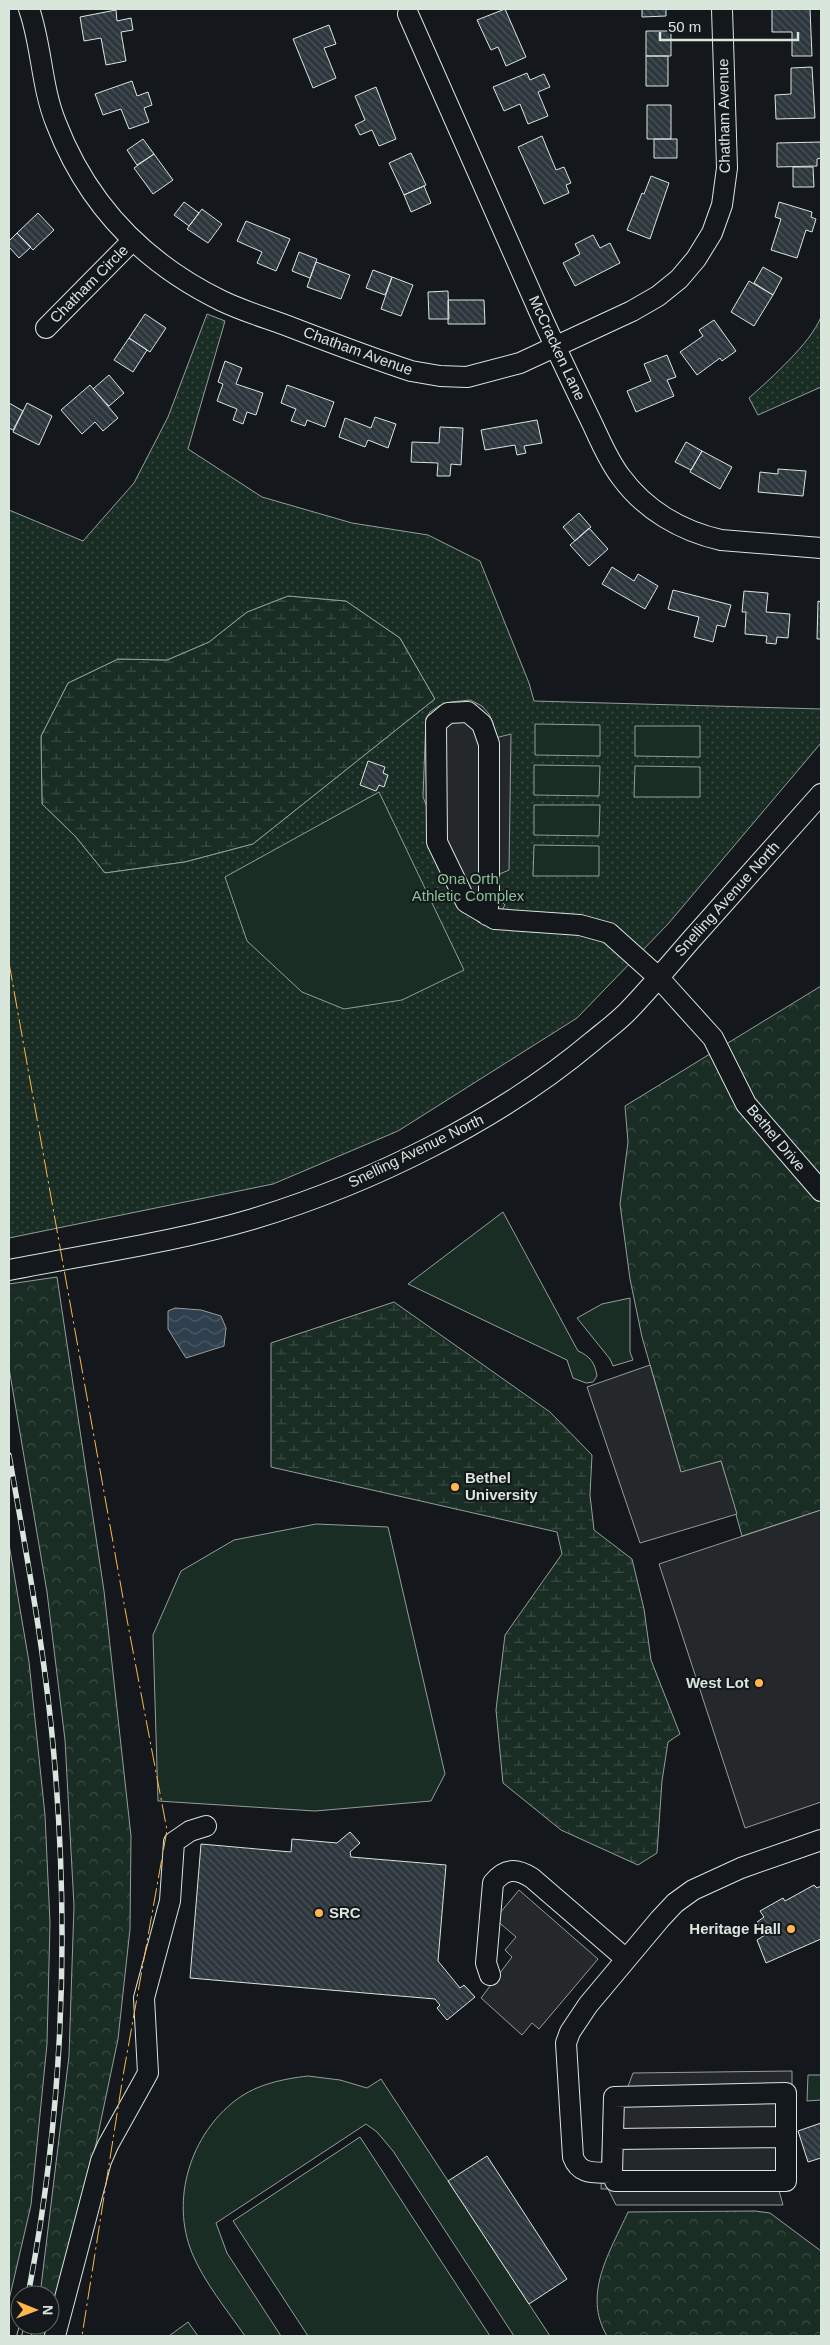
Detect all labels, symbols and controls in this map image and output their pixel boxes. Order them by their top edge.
scale bar [660,10,798,42]
text: 50 m [668,18,701,35]
street label: Chatham Avenue [714,58,733,174]
street label: Chatham Circle [46,241,131,326]
street label: McCracken Lane [526,293,589,403]
street label: Chatham Avenue [301,323,415,378]
street label: Snelling Avenue North [671,838,783,959]
park label: Ona Orth Athletic Complex [412,870,525,904]
street label: Bethel Drive [744,1101,809,1174]
street label: Snelling Avenue North [345,1110,486,1191]
place label: Bethel University [465,1469,538,1503]
marker: Bethel University [449,1481,461,1493]
place label: West Lot [686,1674,749,1691]
marker: West Lot [753,1677,765,1689]
place label: SRC [329,1904,361,1921]
marker: SRC [313,1907,325,1919]
place label: Heritage Hall [689,1920,781,1937]
marker: Heritage Hall [785,1923,797,1935]
north arrow [10,2285,60,2335]
text: N [40,2305,56,2315]

